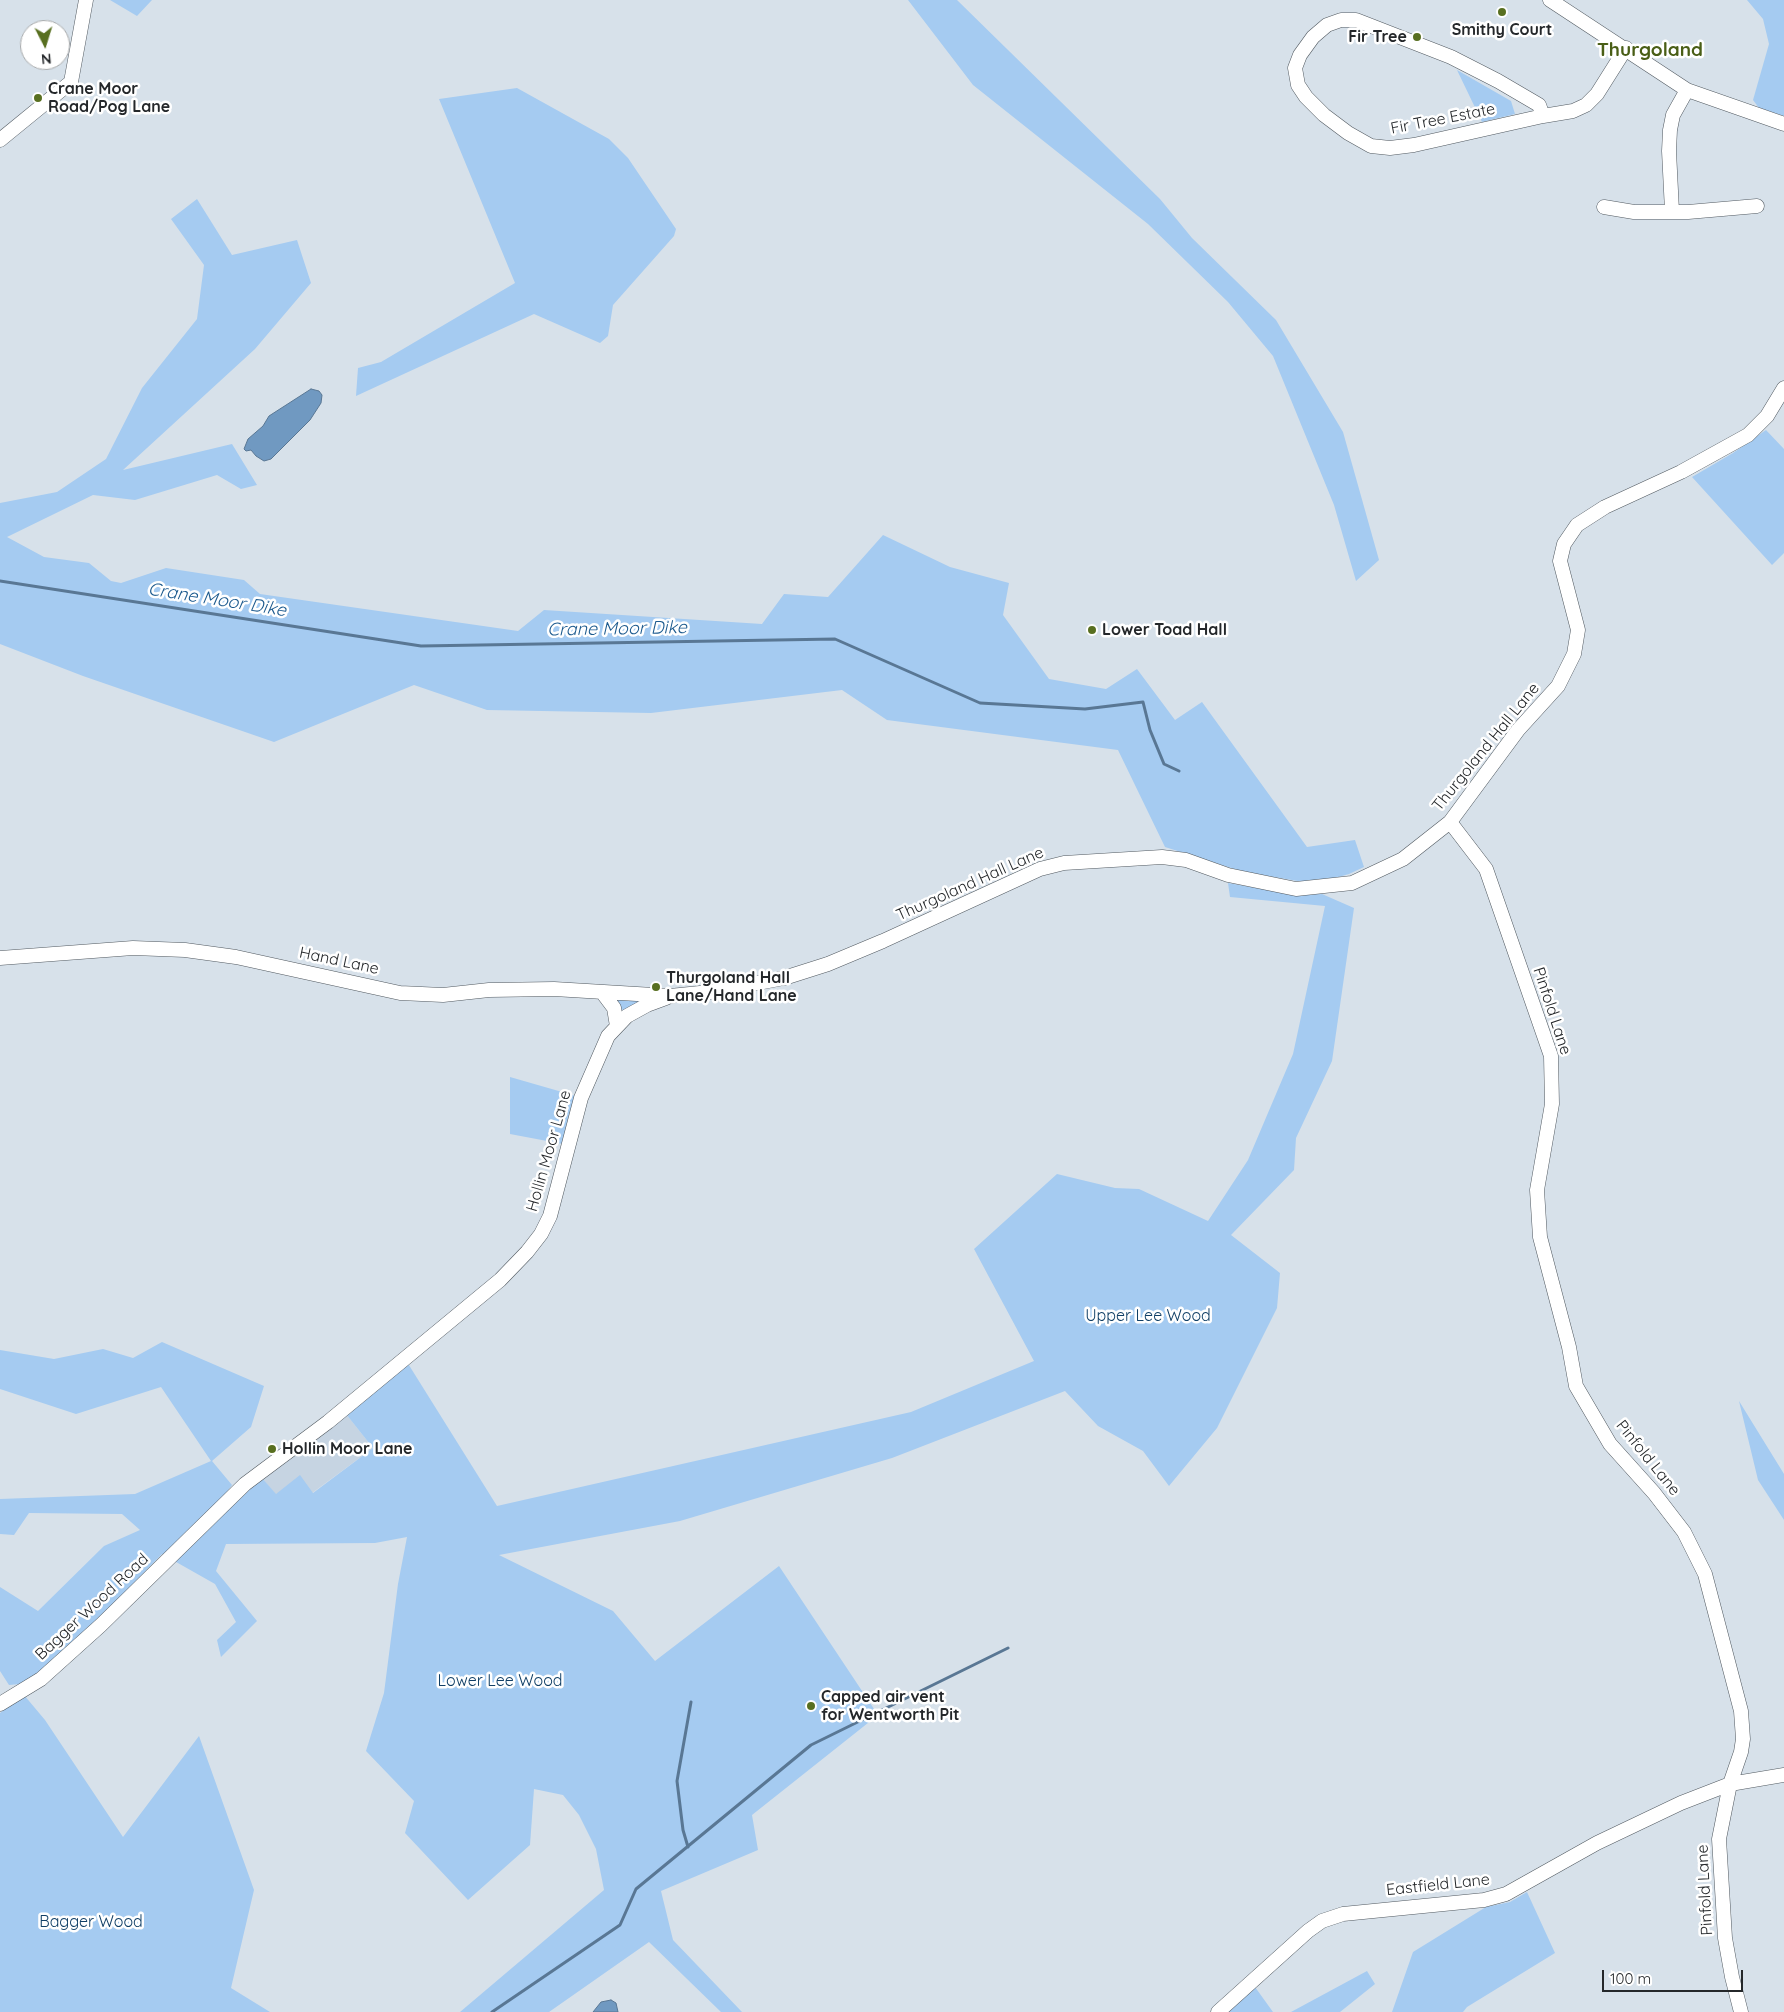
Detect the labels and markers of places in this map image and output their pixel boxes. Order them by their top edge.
marker: Smithy Court [1496,6,1508,18]
place label: Smithy Court [1452,20,1552,40]
place label: Fir Tree [1348,27,1407,47]
marker: Fir Tree [1411,31,1423,43]
place label: Crane Moor Road/Pog Lane [48,79,170,117]
marker: Crane Moor Road/Pog Lane [32,92,44,104]
place label: Lower Toad Hall [1102,620,1227,640]
marker: Lower Toad Hall [1086,624,1098,636]
place label: Thurgoland Hall Lane/Hand Lane [666,968,797,1006]
marker: Thurgoland Hall Lane/Hand Lane [650,981,662,993]
place label: Hollin Moor Lane [282,1439,412,1459]
marker: Hollin Moor Lane [266,1443,278,1455]
place label: Capped air vent for Wentworth Pit [821,1687,960,1725]
marker: Capped air vent for Wentworth Pit [805,1700,817,1712]

